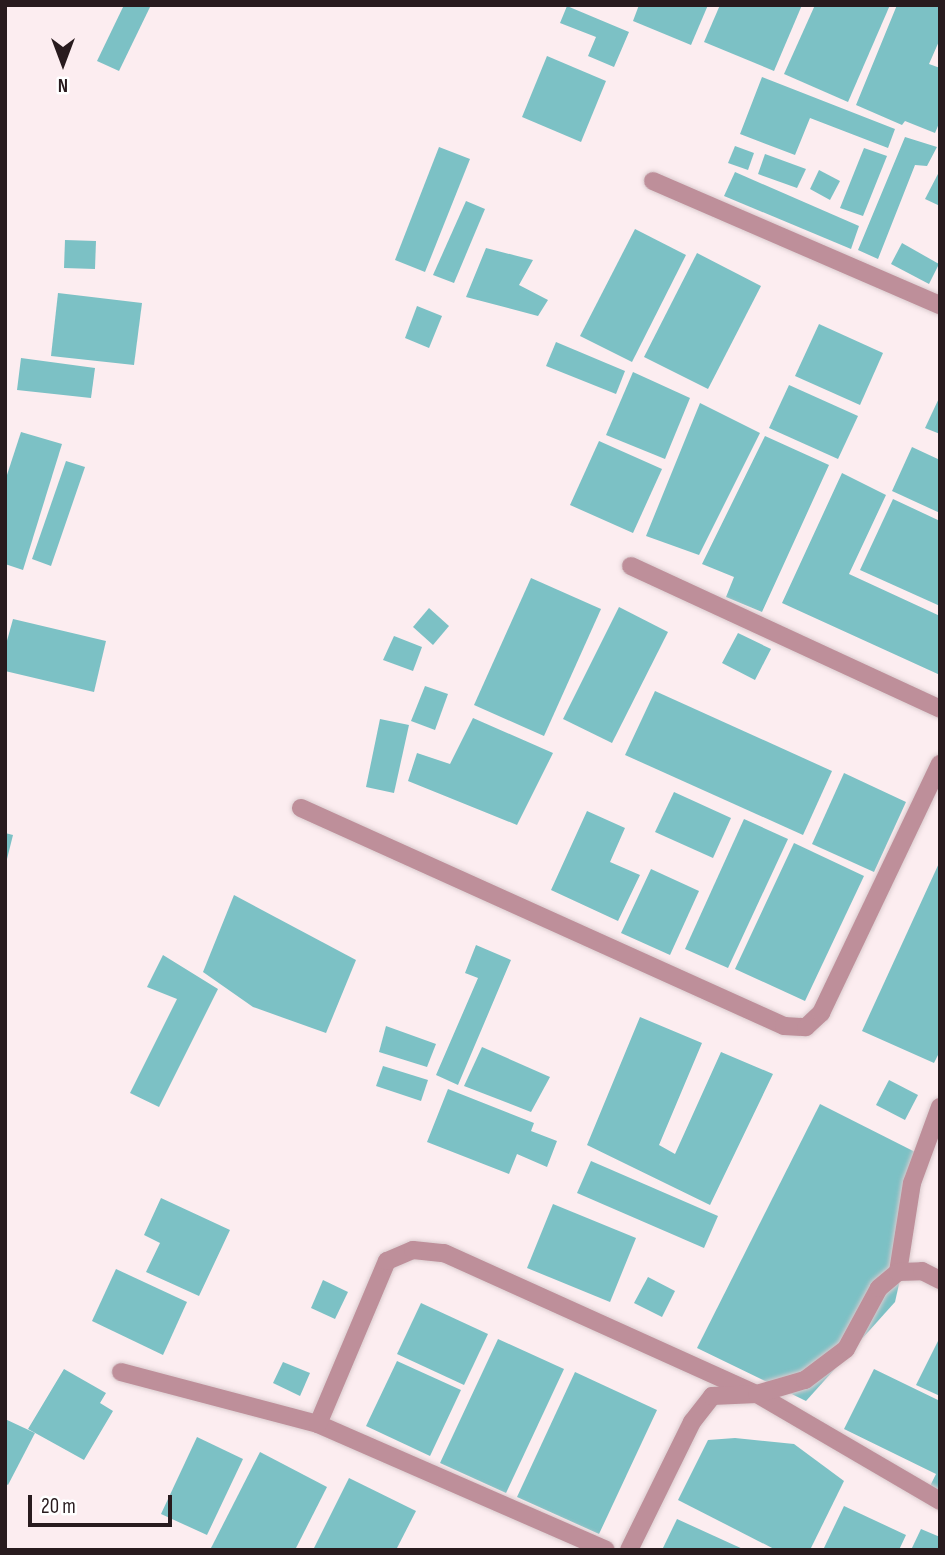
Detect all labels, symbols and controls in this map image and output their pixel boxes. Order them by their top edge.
north arrow [28,28,98,98]
text: N [58,73,68,96]
scale bar [32,1482,175,1526]
text: 20 m [41,1494,76,1519]

